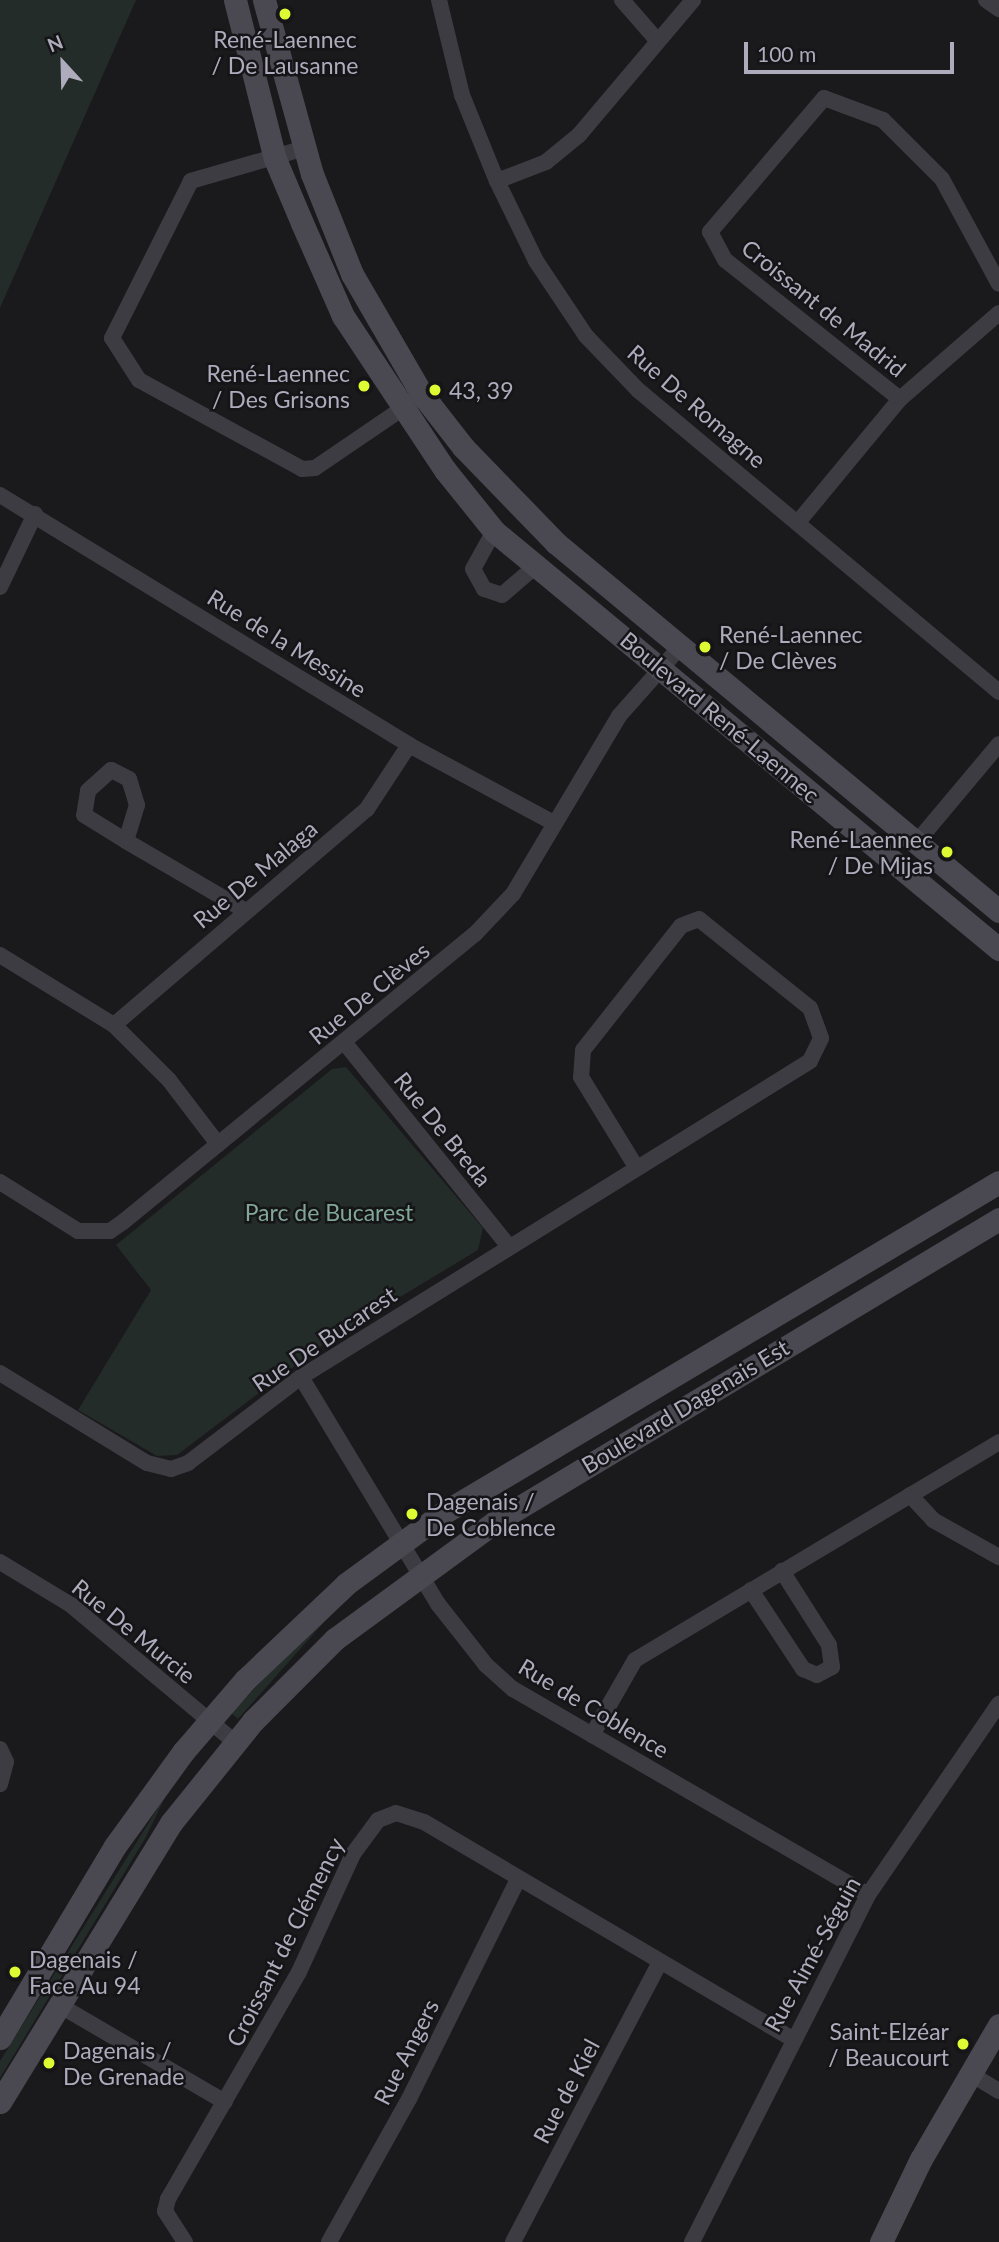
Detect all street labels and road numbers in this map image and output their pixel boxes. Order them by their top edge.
street label: Croissant de Madrid [736,233,912,383]
street label: Rue De Romagne [622,338,772,474]
street label: Rue de la Messine [203,583,371,703]
street label: Boulevard René-Laennec [615,626,825,808]
street label: Rue De Malaga [188,814,322,934]
street label: Rue De Clèves [303,936,435,1050]
street label: Rue De Breda [388,1066,498,1192]
street label: Rue De Bucarest [247,1281,401,1397]
street label: Boulevard Dagenais Est [576,1333,794,1479]
street label: Rue De Murcie [67,1573,201,1689]
street label: Rue de Coblence [514,1652,674,1764]
street label: Croissant de Clémency [220,1833,350,2051]
street label: Rue Aimé-Séguin [758,1872,866,2036]
street label: Rue Angers [368,1994,444,2110]
street label: Rue de Kiel [527,2034,605,2148]

